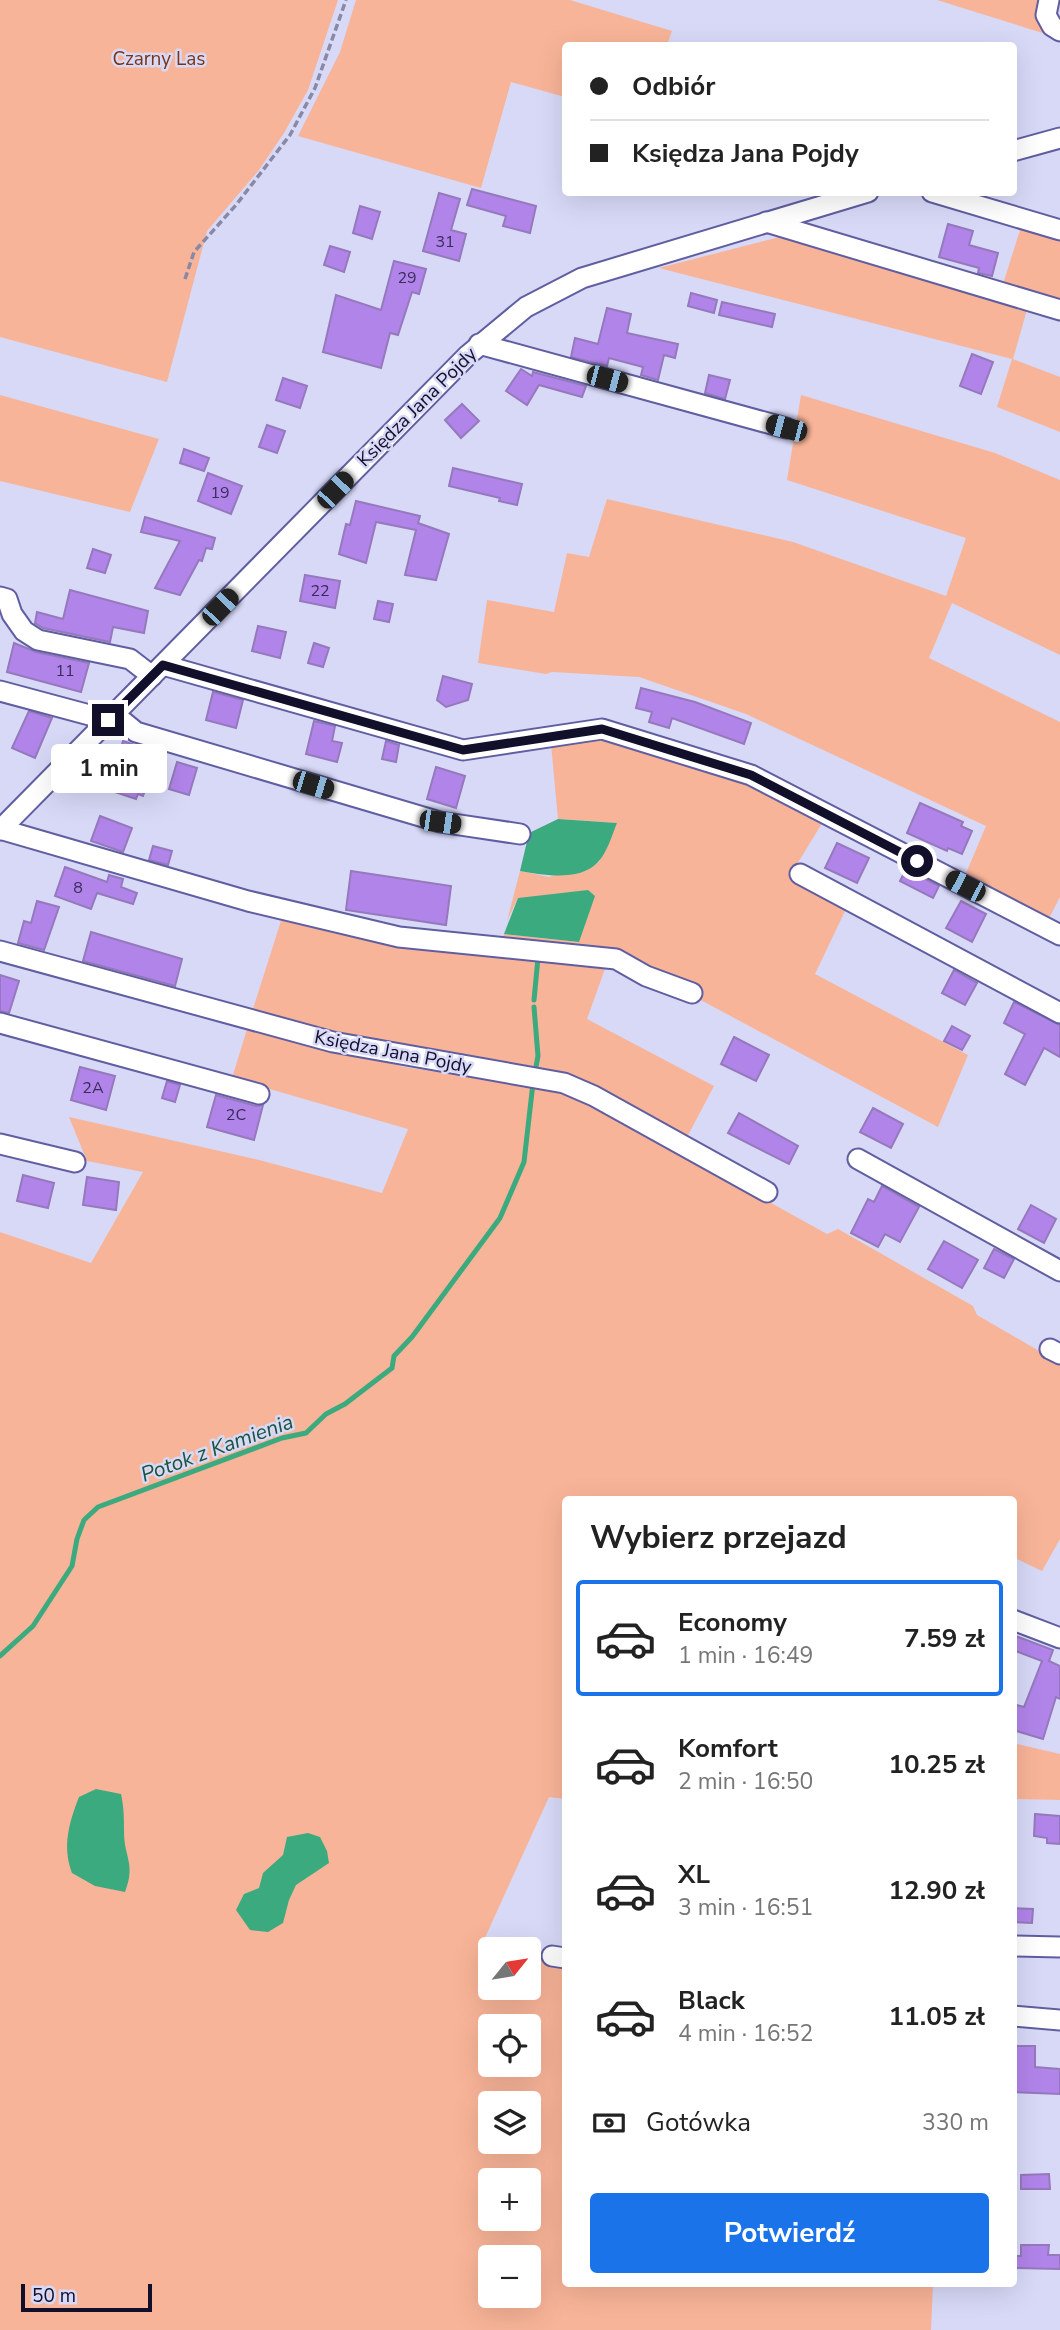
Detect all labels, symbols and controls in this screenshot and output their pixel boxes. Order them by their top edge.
park label: Czarny Las [113,46,205,72]
text: Odbiór [632,69,715,104]
text: Księdza Jana Pojdy [632,136,859,171]
house number: 31 [435,231,455,253]
house number: 29 [397,267,417,289]
street label: Księdza Jana Pojdy [351,341,483,473]
car [584,363,631,395]
car [763,412,810,444]
car [313,468,358,512]
house number: 19 [210,482,230,504]
house number: 22 [310,580,330,602]
car [198,585,243,629]
house number: 11 [55,660,75,682]
route end [92,704,124,736]
callout: 1 min [50,744,166,794]
text: 1 min [79,753,139,784]
car [290,769,337,801]
car [418,809,463,835]
route start [901,845,933,877]
car [942,867,989,905]
house number: 8 [73,877,83,899]
street label: Księdza Jana Pojdy [312,1024,474,1080]
house number: 2A [82,1077,104,1099]
house number: 2C [226,1104,246,1126]
water label: Potok z Kamienia [137,1407,297,1489]
text: Wybierz przejazd [590,1516,847,1559]
text: Economy [678,1605,787,1640]
icon: car [594,1607,657,1670]
text: 7.59 zł [904,1621,985,1656]
text: 1 min · 16:49 [678,1640,813,1671]
text: Komfort [678,1731,778,1766]
icon: car [594,1733,657,1796]
text: 10.25 zł [889,1747,985,1782]
text: 2 min · 16:50 [678,1766,813,1797]
text: XL [678,1857,710,1892]
icon: car [594,1859,657,1922]
text: 12.90 zł [889,1873,985,1908]
text: 3 min · 16:51 [678,1892,813,1923]
north arrow [478,1937,541,2000]
map controls [478,1937,541,2308]
text: Black [678,1983,745,2018]
icon: car [594,1985,657,2048]
text: 11.05 zł [889,1999,985,2034]
button: locate [478,2014,541,2077]
text: 4 min · 16:52 [678,2018,813,2049]
button: layers [478,2091,541,2154]
icon: cash [590,2104,628,2142]
text: Gotówka [646,2105,751,2140]
text: 330 m [922,2107,989,2138]
button: + [478,2168,541,2231]
button: Potwierdź [590,2193,989,2273]
button: − [478,2245,541,2308]
scale bar [21,2281,152,2313]
text: 50 m [32,2283,76,2309]

